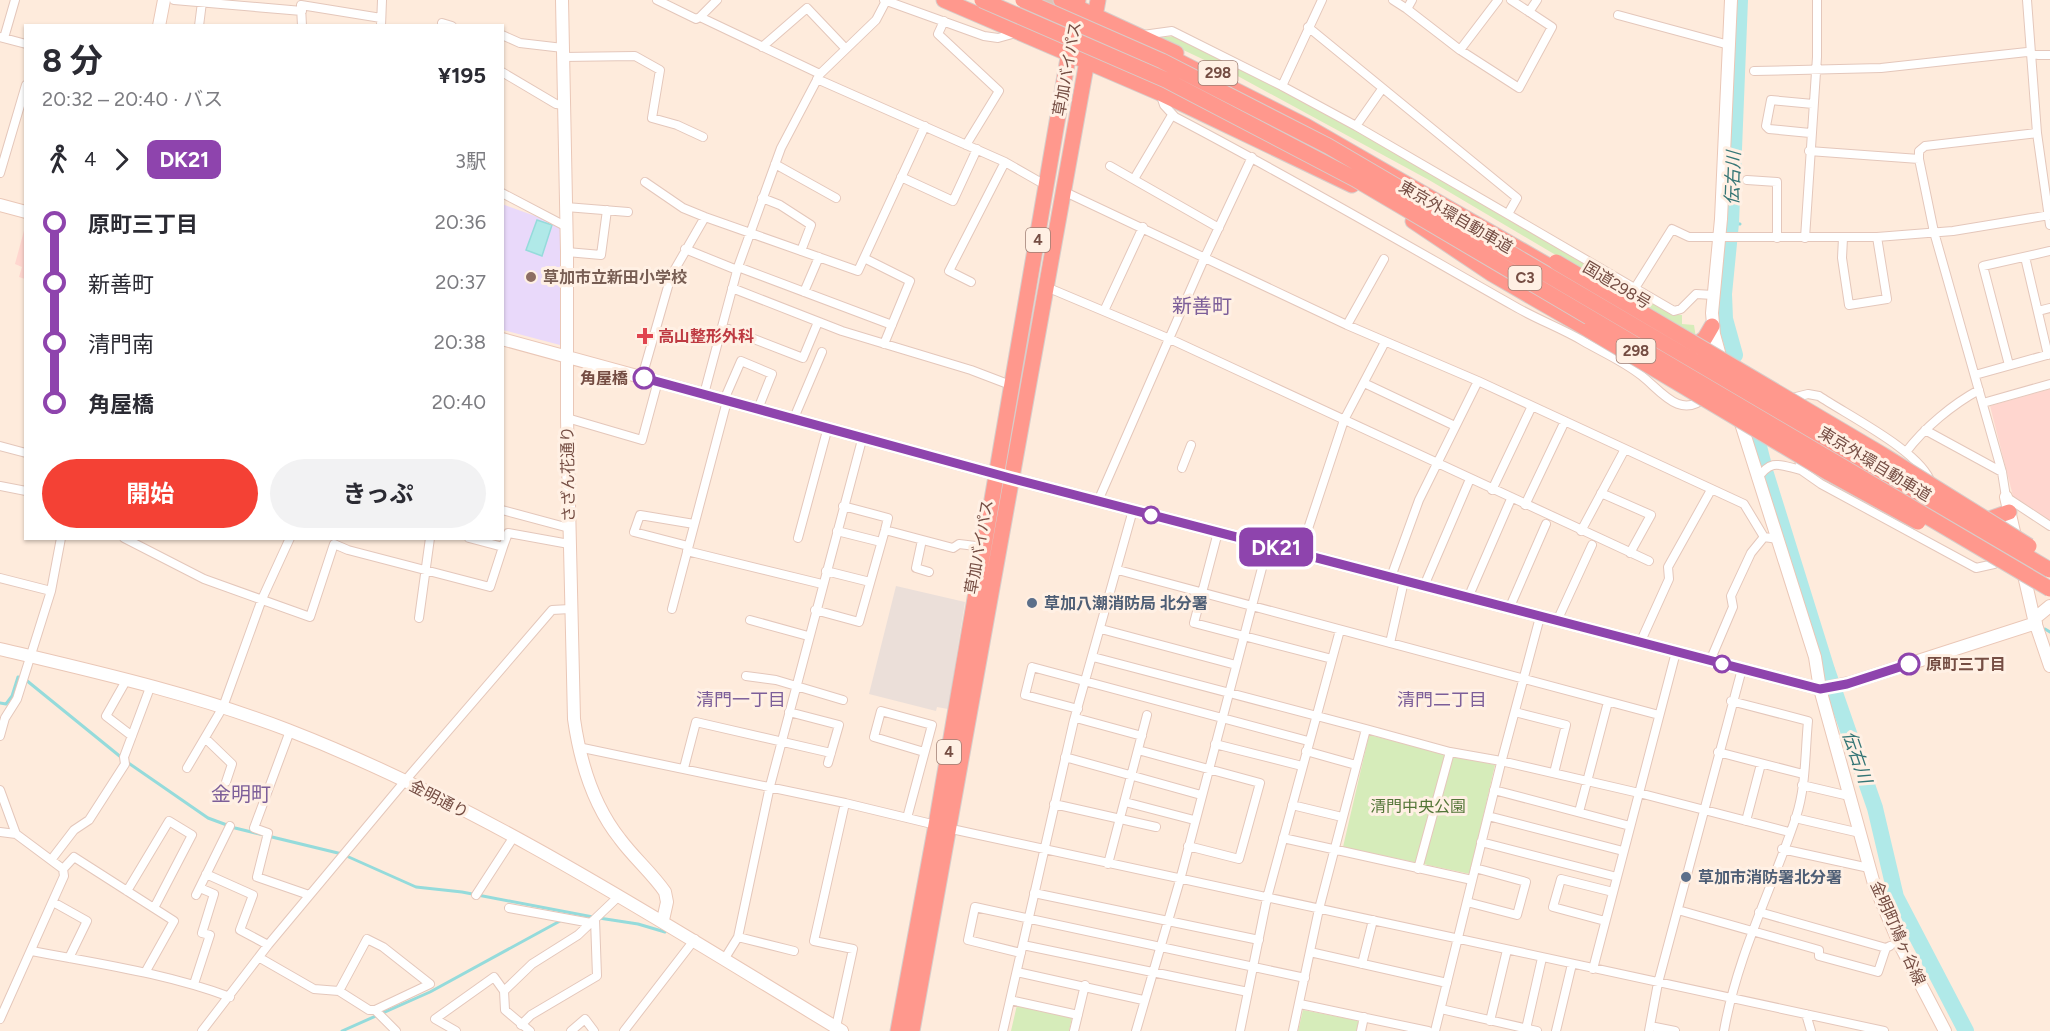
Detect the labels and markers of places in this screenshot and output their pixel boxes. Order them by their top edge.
place label: 草加市立新田小学校 [543,268,687,287]
marker: 草加市立新田小学校 [524,270,538,284]
marker: 高山整形外科 [636,327,654,345]
place label: 高山整形外科 [658,327,754,346]
marker: 角屋橋 [633,367,655,389]
place label: 角屋橋 [580,369,628,388]
unlabelled marker [1142,506,1160,524]
place label: 草加八潮消防局 北分署 [1044,594,1208,613]
marker: 草加八潮消防局 北分署 [1025,596,1039,610]
marker: 原町三丁目 [1898,653,1920,675]
unlabelled marker [1713,655,1731,673]
place label: 原町三丁目 [1926,655,2006,674]
place label: 草加市消防署北分署 [1698,868,1842,887]
marker: 草加市消防署北分署 [1679,870,1693,884]

